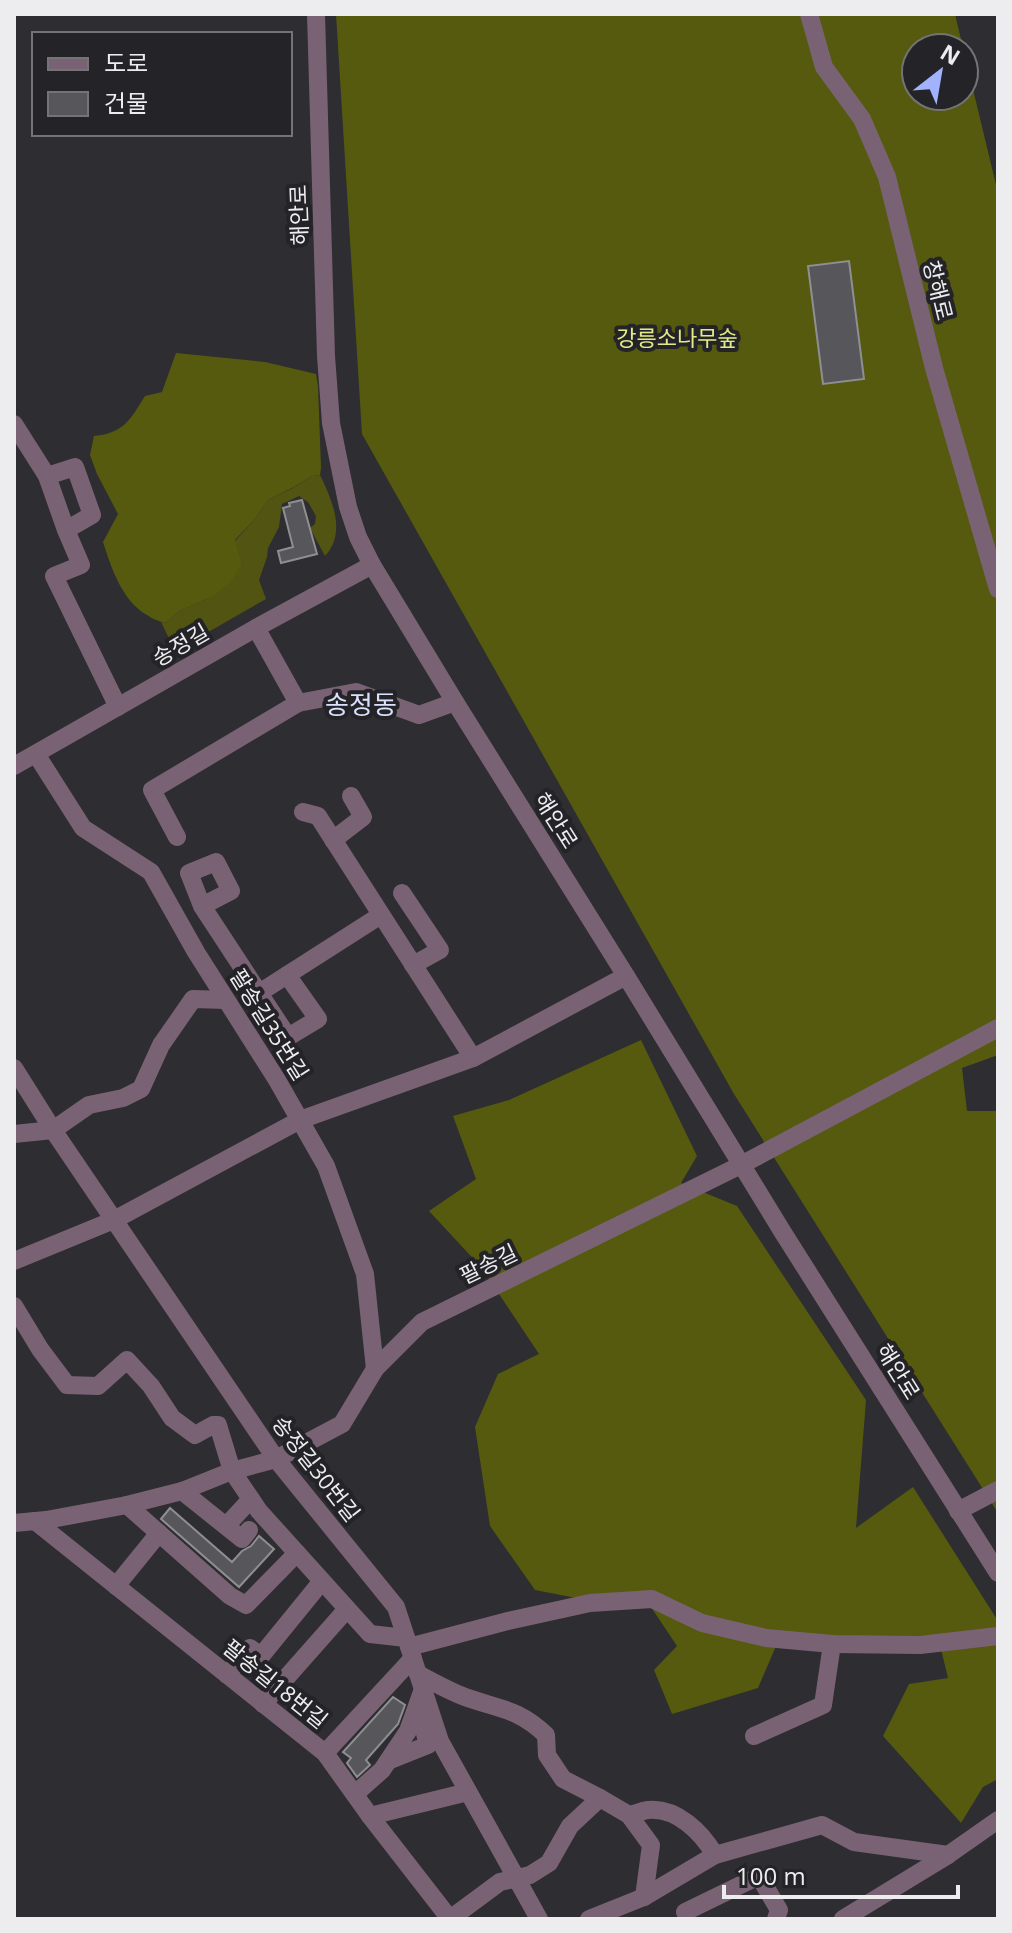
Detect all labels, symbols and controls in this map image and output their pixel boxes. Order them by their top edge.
legend [32,32,292,136]
north arrow [900,32,980,112]
text: N [935,37,966,71]
text: 도로 [104,46,148,79]
text: 건물 [104,86,148,119]
street label: 해안로 [282,184,314,246]
street label: 창해로 [917,257,961,323]
park label: 강릉소나무숲 [616,322,738,352]
street label: 송정길 [146,616,214,672]
district label: 송정동 [325,686,397,722]
street label: 해안로 [528,786,586,854]
street label: 팔송길35번길 [224,962,316,1086]
street label: 팔송길 [454,1236,522,1290]
street label: 해안로 [870,1337,928,1405]
street label: 송정길30번길 [266,1409,368,1527]
street label: 팔송길18번길 [217,1632,335,1734]
scale bar [724,1849,958,1899]
text: 100 m [736,1859,806,1892]

